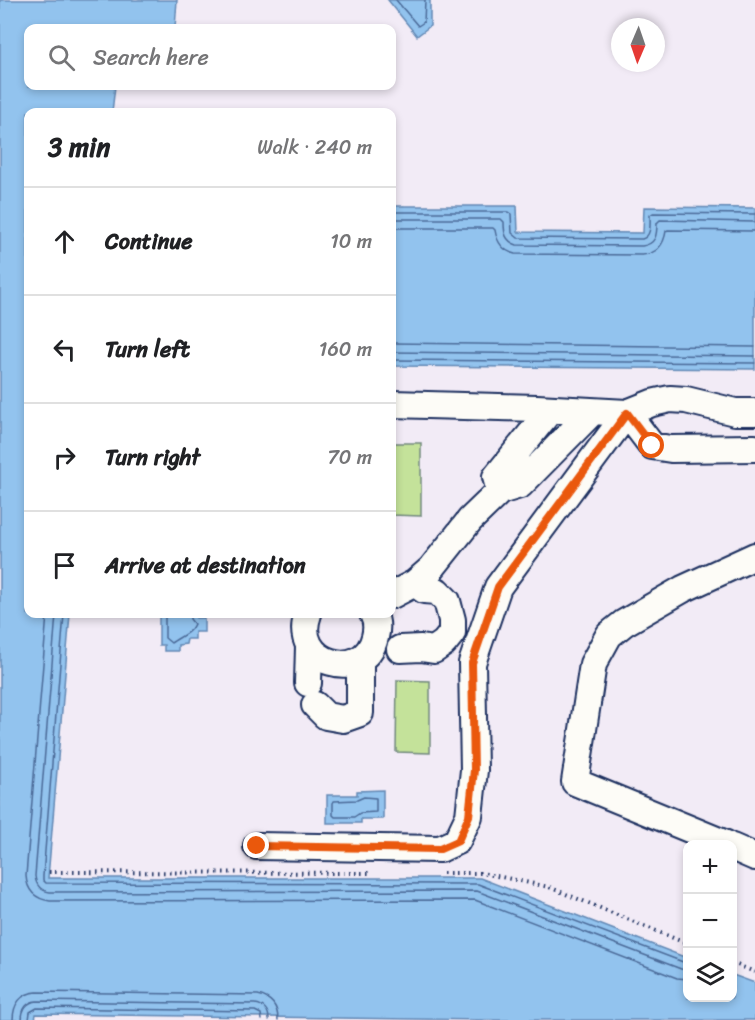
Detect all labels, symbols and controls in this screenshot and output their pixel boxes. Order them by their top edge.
north arrow [611,18,665,72]
search box [24,24,396,90]
text: Search here [93,38,209,77]
icon: search [45,41,78,74]
text: 3 min [48,124,110,170]
text: Walk · 240 m [257,130,372,165]
text: Continue [105,222,193,261]
text: 10 m [330,224,372,259]
icon: ahead [48,225,81,258]
text: Turn left [105,330,190,369]
text: 160 m [319,332,372,367]
icon: left [48,333,81,366]
route start [638,432,664,458]
text: Turn right [105,438,200,477]
text: 70 m [327,440,372,475]
icon: right [48,441,81,474]
text: Arrive at destination [105,546,306,585]
icon: arrive [48,549,81,582]
route end [243,832,269,858]
map controls [683,840,737,1002]
button: + [683,840,737,894]
button: − [683,894,737,948]
button: layers [683,948,737,1002]

